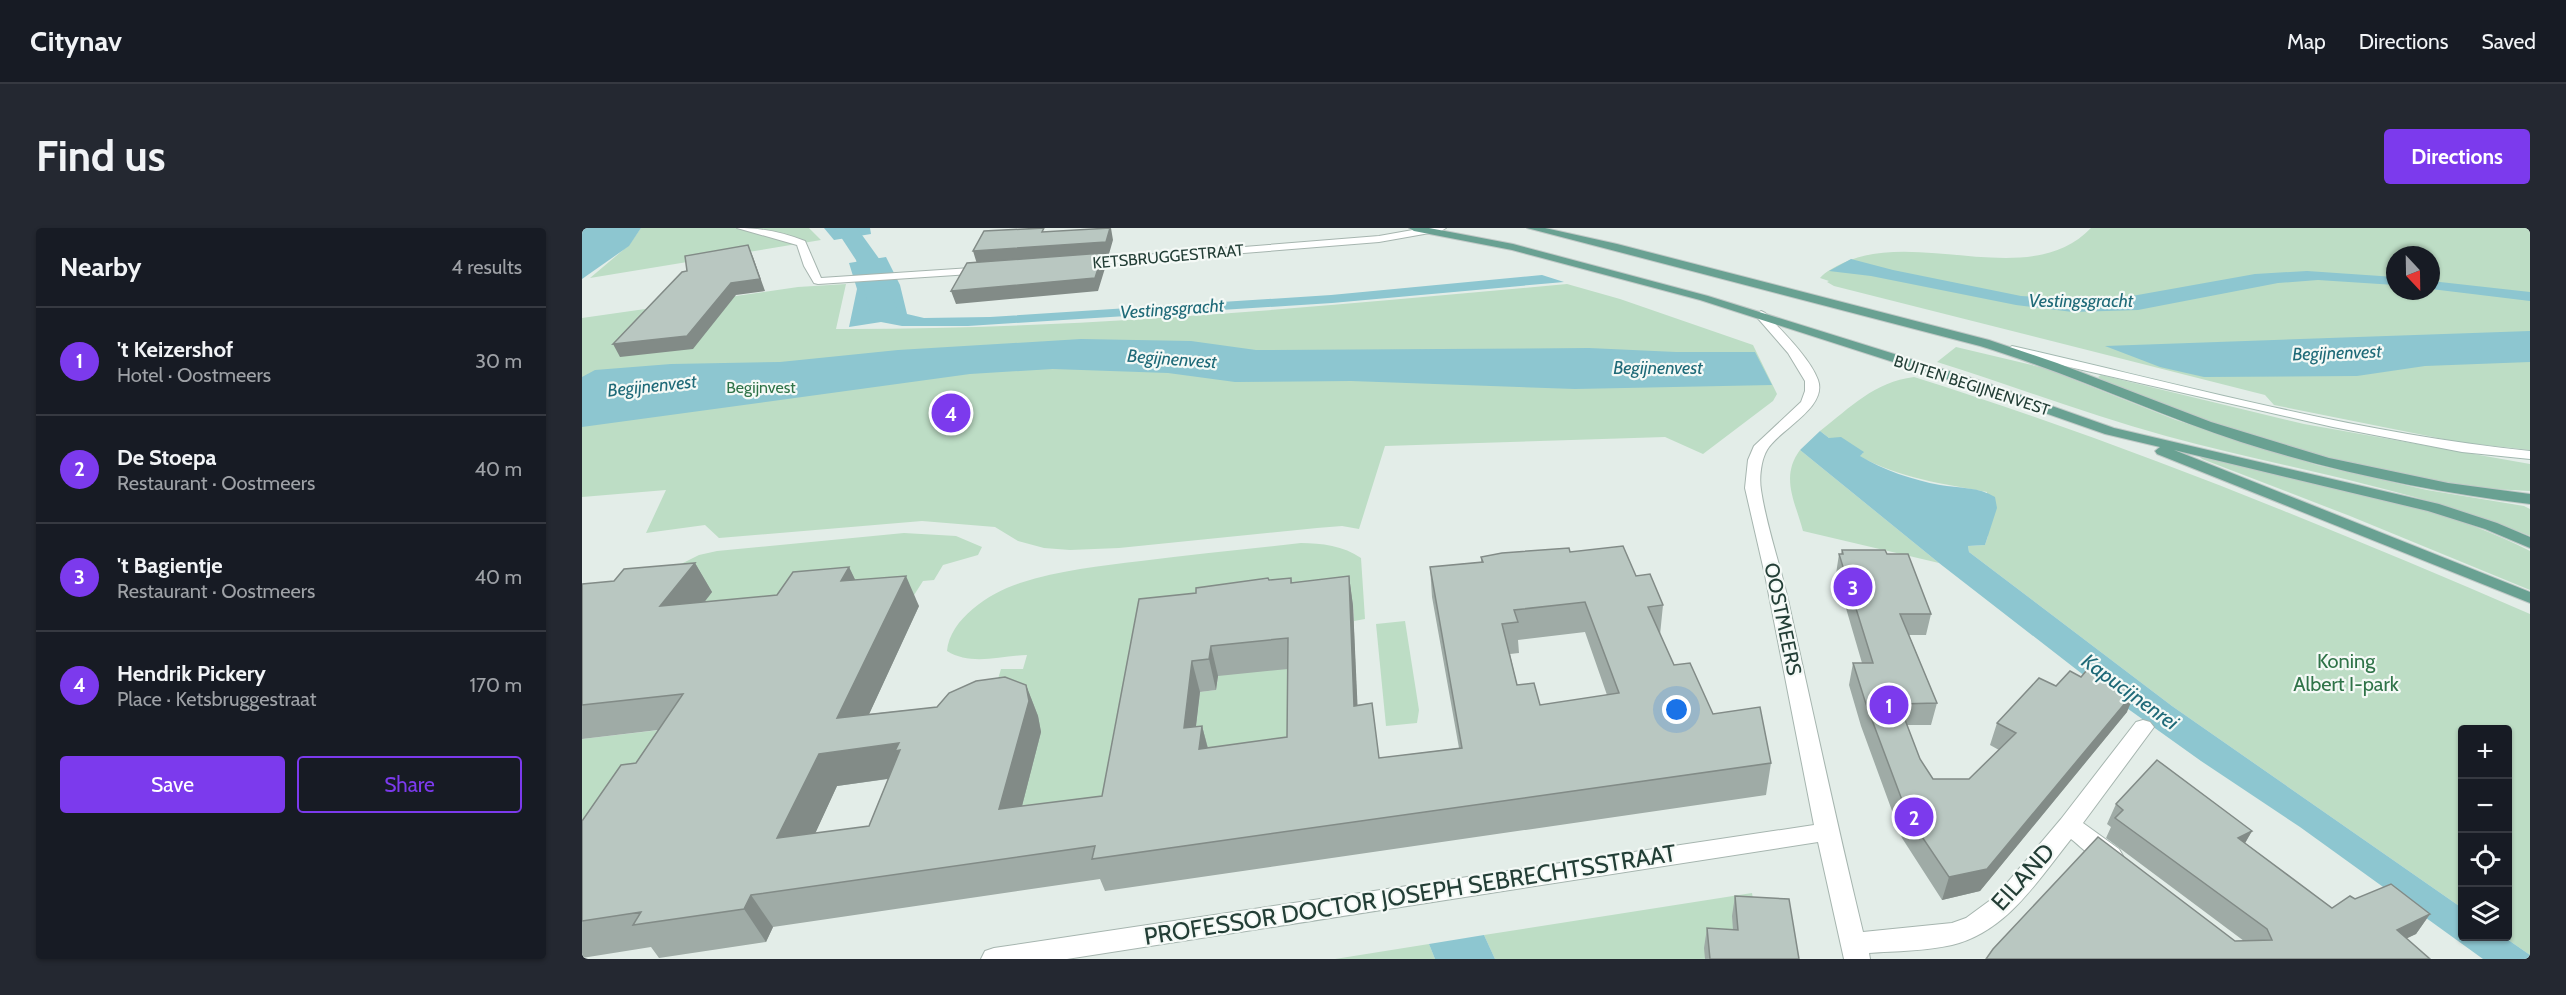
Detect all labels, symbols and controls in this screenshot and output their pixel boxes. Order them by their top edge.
text: Citynav [30,24,122,58]
text: Map [2287,29,2326,54]
text: Directions [2359,29,2448,54]
text: Saved [2481,29,2536,54]
button: Directions [2384,129,2530,184]
text: Find us [36,130,165,182]
street label: KETSBRUGGESTRAAT [1092,240,1245,273]
north arrow [2386,246,2440,300]
text: Nearby [60,251,141,283]
text: 4 results [451,255,522,279]
water label: Vestingsgracht [2029,290,2134,312]
water label: Vestingsgracht [1119,294,1225,324]
text: 't Keizershof [117,336,233,363]
water label: Begijnenvest [2292,340,2383,366]
water label: Begijnenvest [1127,345,1218,373]
text: 1 [76,349,83,373]
text: 30 m [475,349,522,373]
street label: BUITEN BEGIJNENVEST [1892,351,2053,420]
water label: Begijnenvest [1613,357,1703,379]
text: Hotel · Oostmeers [117,363,271,387]
water label: Begijnenvest [606,370,698,402]
park label: Begijnvest [726,378,796,397]
pin: 4 [932,390,970,435]
text: De Stoepa [117,444,216,471]
text: 2 [74,457,85,481]
text: 40 m [474,457,522,481]
text: Restaurant · Oostmeers [117,471,315,495]
text: 't Bagientje [117,552,223,579]
street label: OOSTMEERS [1759,560,1807,678]
pin: 3 [1834,564,1872,610]
text: 3 [74,565,85,589]
text: 40 m [474,565,522,589]
text: Restaurant · Oostmeers [117,579,315,603]
water label: Kapucijnenrei [2076,648,2184,736]
park label: Koning Albert I-park [2293,649,2399,696]
text: Hendrik Pickery [117,660,266,687]
text: 4 [73,673,86,697]
text: 170 m [470,673,522,697]
pin: 1 [1870,682,1908,728]
text: Place · Ketsbruggestraat [117,687,317,711]
your location [1662,695,1691,724]
map controls [2458,725,2512,941]
button: + [2458,725,2512,779]
button: Save [60,756,285,813]
button: Share [297,756,522,813]
button: − [2458,779,2512,833]
pin: 2 [1894,794,1934,840]
button: locate [2458,833,2512,887]
street label: EILAND [1985,837,2060,916]
street label: PROFESSOR DOCTOR JOSEPH SEBRECHTSSTRAAT [1142,838,1678,951]
button: layers [2458,887,2512,941]

